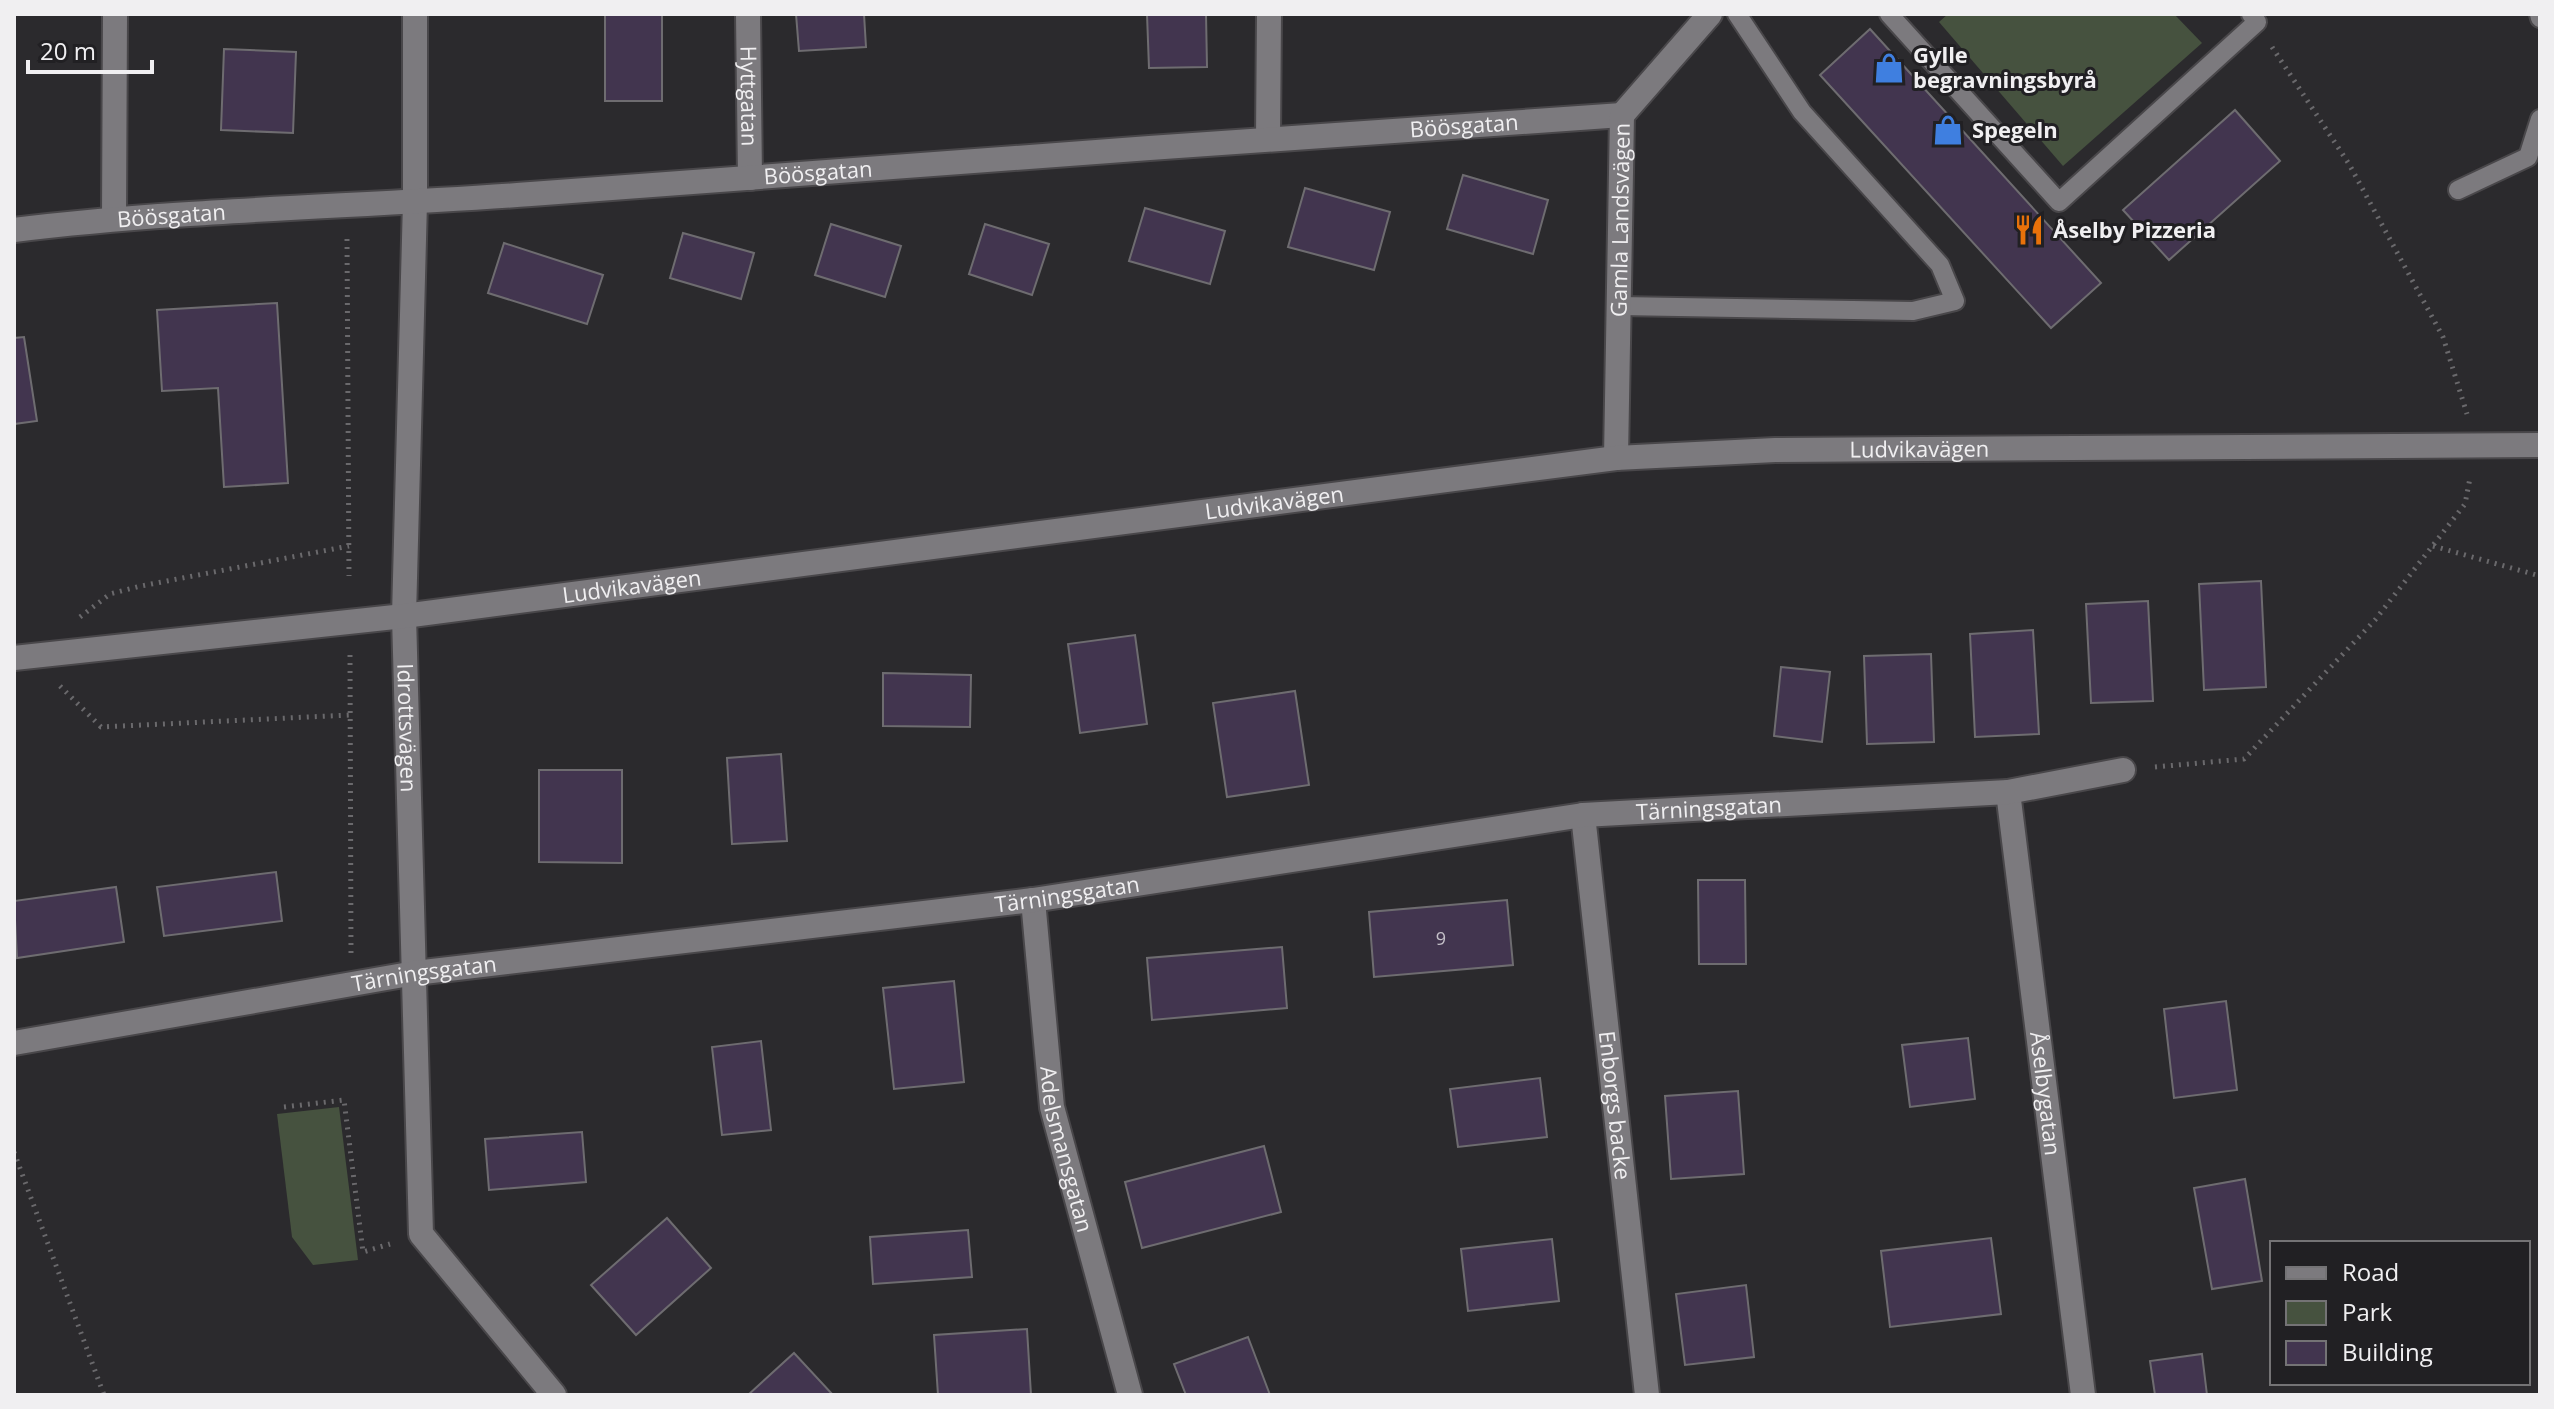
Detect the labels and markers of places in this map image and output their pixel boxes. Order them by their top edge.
place label: Gylle begravningsbyrå [1913,39,2097,94]
shop icon: Gylle begravningsbyrå [1872,51,1906,85]
shop icon: Spegeln [1931,113,1965,147]
place label: Spegeln [1972,114,2058,144]
restaurant icon: Åselby Pizzeria [2012,213,2046,247]
place label: Åselby Pizzeria [2053,214,2216,244]

